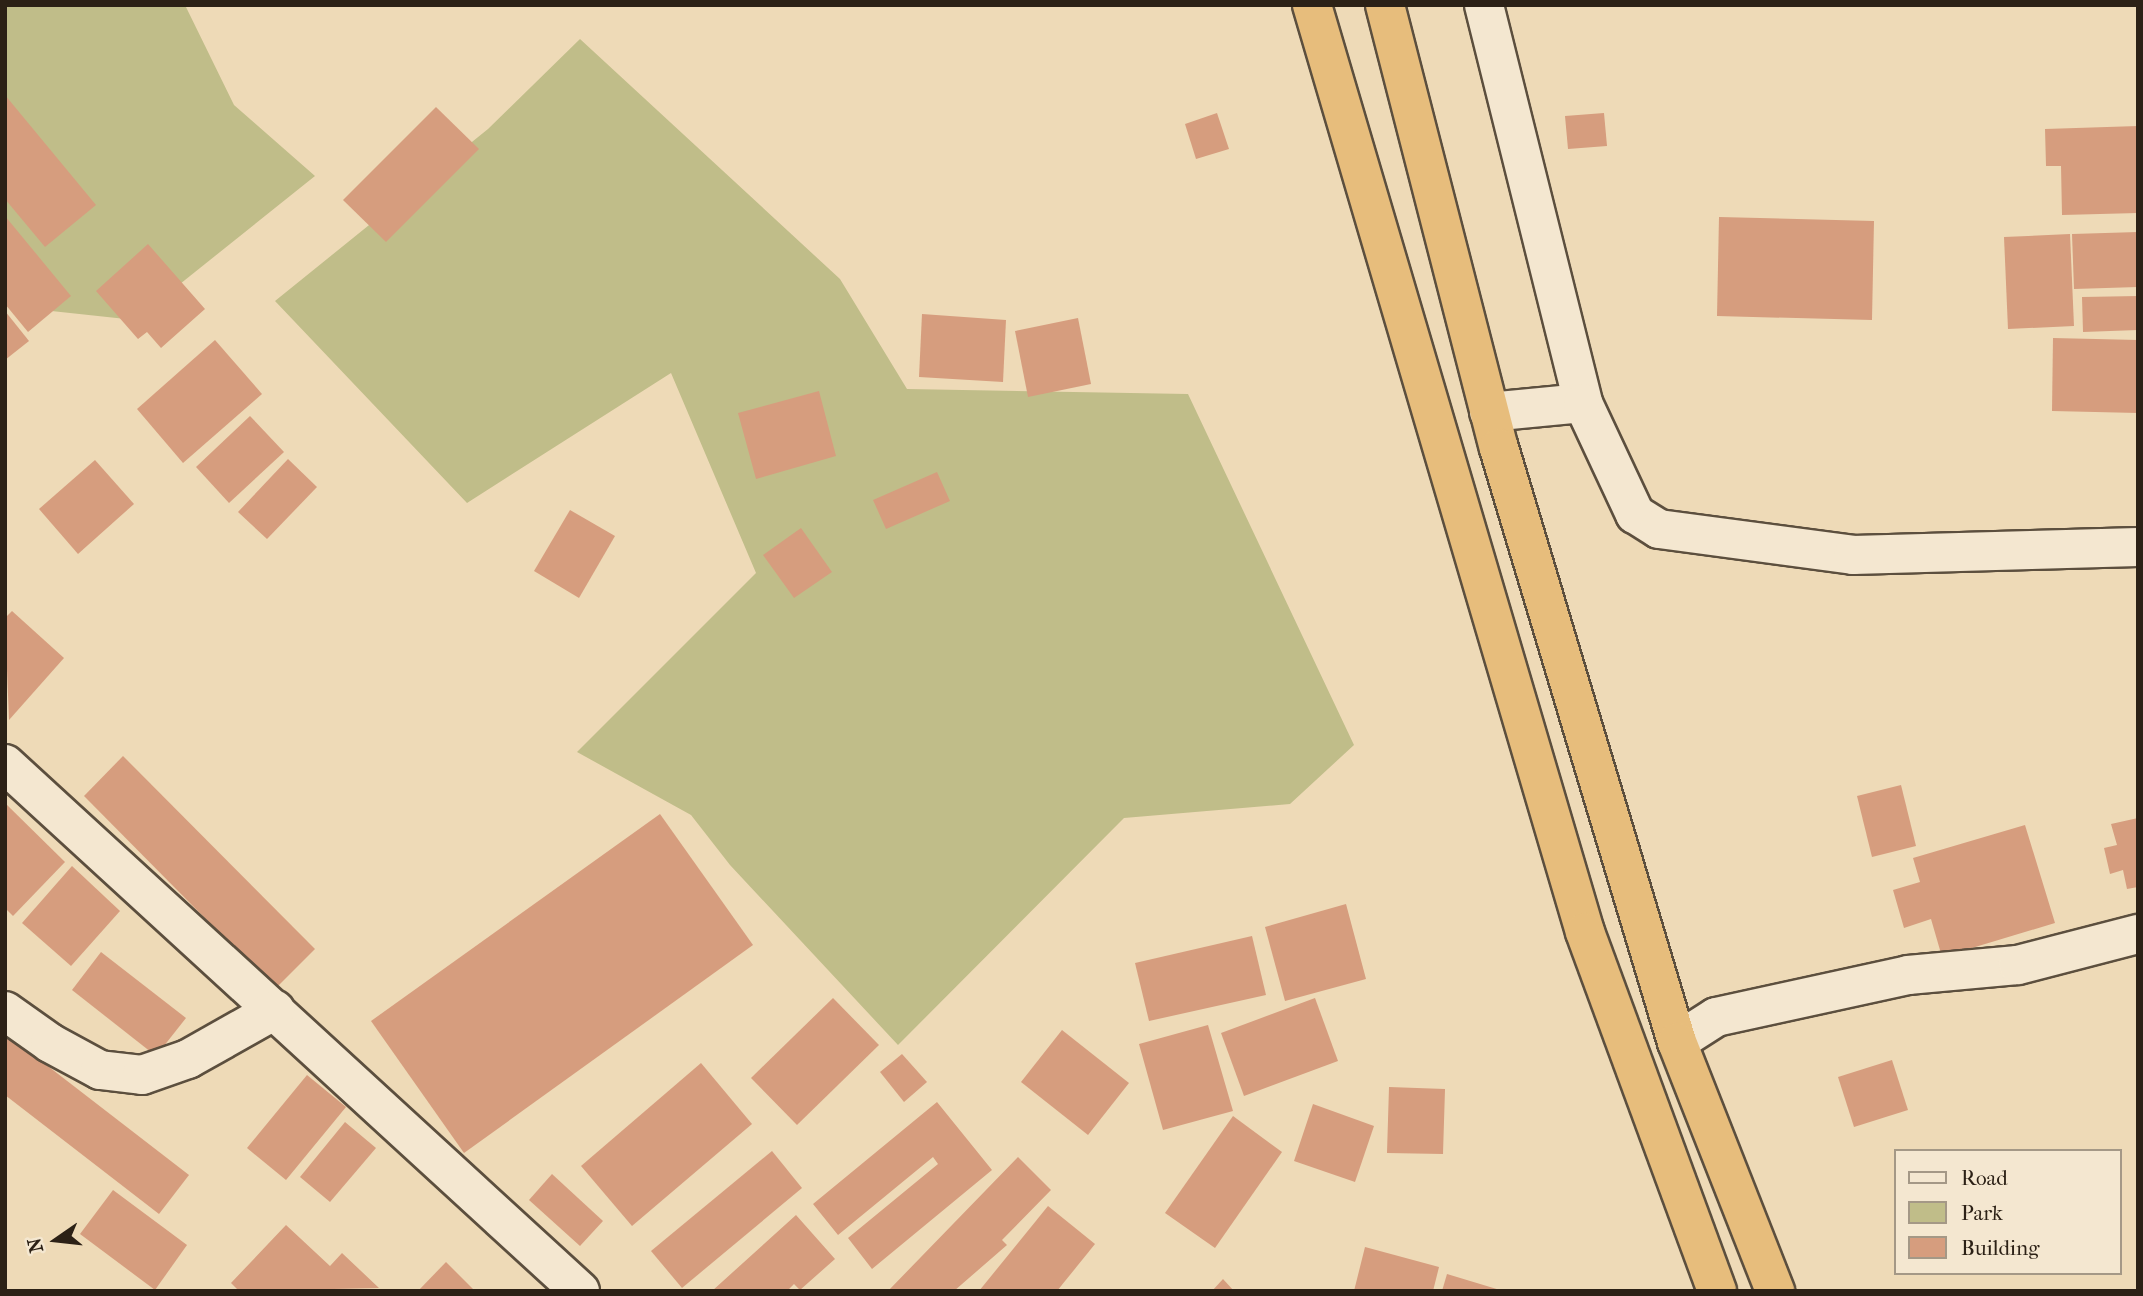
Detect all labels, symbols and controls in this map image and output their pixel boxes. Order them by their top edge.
legend [1895,1149,2122,1275]
text: Road [1961,1166,2008,1190]
text: Park [1961,1201,2003,1225]
north arrow [21,1205,91,1275]
text: N [23,1235,48,1255]
text: Building [1961,1236,2039,1260]

